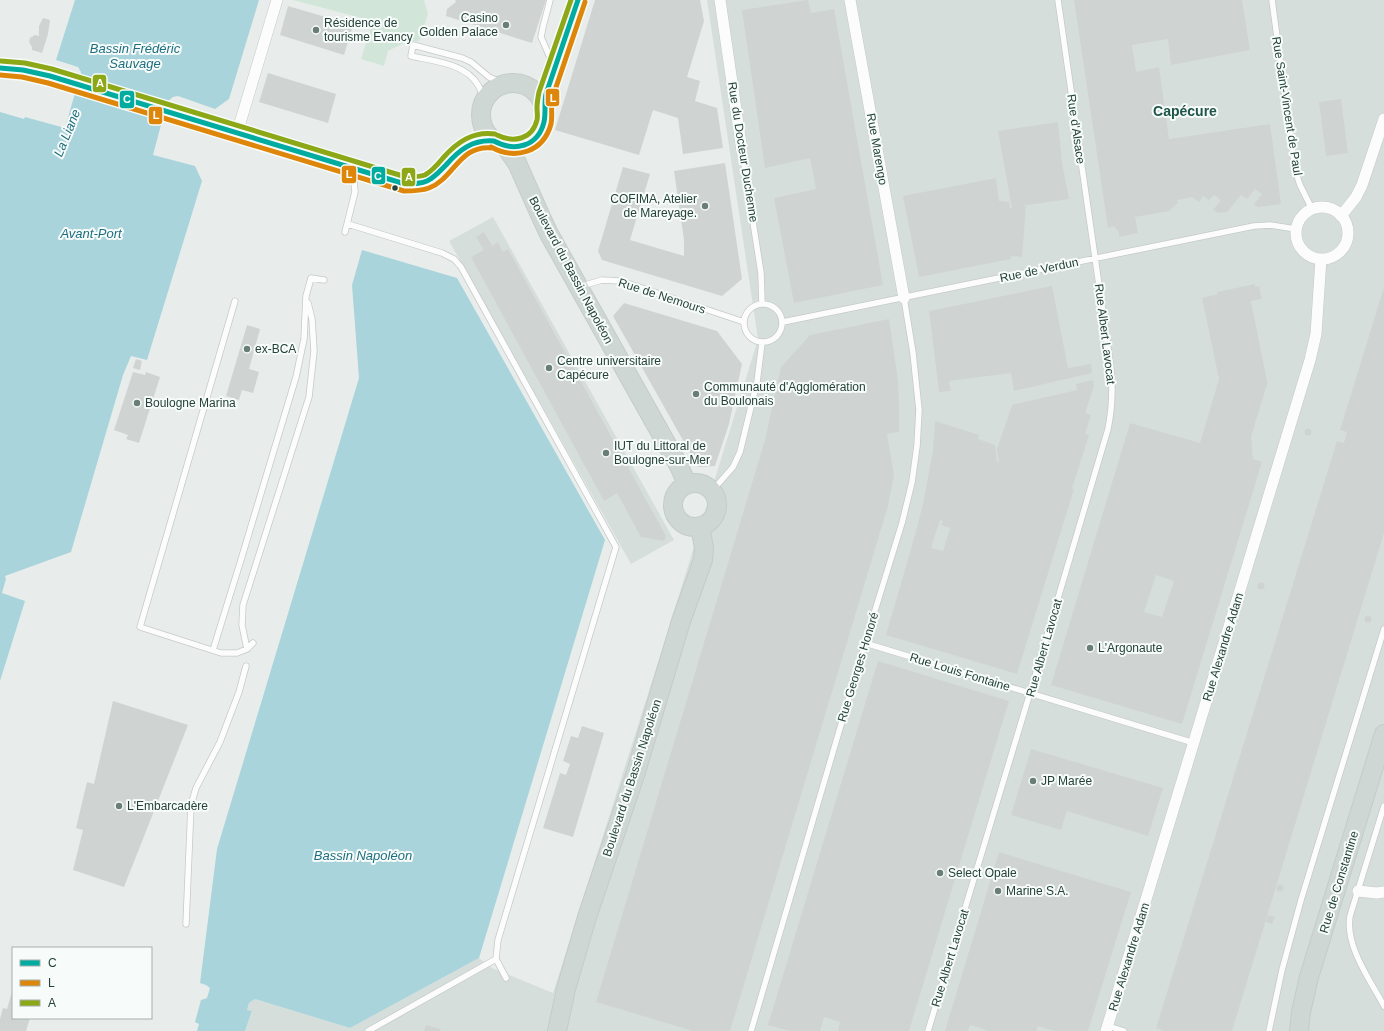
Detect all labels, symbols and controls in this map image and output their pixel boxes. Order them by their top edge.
place label: Casino Golden Palace [419,11,498,39]
place label: Résidence de tourisme Evancy [324,16,413,44]
marker: Casino Golden Palace [501,20,511,30]
marker: Résidence de tourisme Evancy [311,25,321,35]
street label: Rue Saint-Vincent de Paul [1269,35,1305,177]
water label: Bassin Frédéric Sauvage [90,41,181,71]
line badge: A [92,74,107,93]
text: A [96,77,104,89]
street label: Rue du Docteur Duchenne [725,81,761,224]
line badge: L [545,88,560,107]
line badge: C [119,90,135,109]
text: L [550,92,557,104]
text: C [123,93,131,105]
street label: Rue d'Alsace [1064,93,1088,165]
district label: Capécure [1153,103,1217,119]
line badge: L [148,106,163,125]
water label: La Liane [51,107,83,159]
text: L [153,109,160,121]
street label: Rue Marengo [864,112,890,186]
line badge: L [341,165,357,184]
line badge: C [371,166,386,185]
line badge: A [401,167,416,187]
text: L [346,168,353,180]
text: C [374,170,382,182]
text: A [405,171,413,183]
unlabelled marker [390,183,400,193]
place label: COFIMA, Atelier de Mareyage. [610,192,697,220]
street label: Boulevard du Bassin Napoléon [526,194,616,346]
marker: COFIMA, Atelier de Mareyage. [700,201,710,211]
water label: Avant-Port [59,226,123,241]
street label: Rue de Verdun [998,255,1080,285]
street label: Rue de Nemours [617,275,707,317]
street label: Rue Albert Lavocat [1092,283,1118,386]
place label: ex-BCA [255,342,296,356]
marker: ex-BCA [242,344,252,354]
place label: Centre universitaire Capécure [557,354,661,382]
marker: Centre universitaire Capécure [544,363,554,373]
place label: Communauté d'Agglomération du Boulonais [704,380,866,408]
marker: Communauté d'Agglomération du Boulonais [691,389,701,399]
place label: Boulogne Marina [145,396,236,410]
marker: Boulogne Marina [132,398,142,408]
place label: IUT du Littoral de Boulogne-sur-Mer [614,439,710,467]
marker: IUT du Littoral de Boulogne-sur-Mer [601,448,611,458]
street label: Rue Alexandre Adam [1200,591,1246,703]
street label: Rue Albert Lavocat [1023,597,1065,699]
street label: Rue Georges Honoré [835,610,881,724]
place label: L'Argonaute [1098,641,1163,655]
marker: L'Argonaute [1085,643,1095,653]
street label: Rue Louis Fontaine [908,650,1012,694]
street label: Boulevard du Bassin Napoléon [600,697,664,859]
place label: JP Marée [1041,774,1092,788]
marker: JP Marée [1028,776,1038,786]
place label: L'Embarcadère [127,799,208,813]
marker: L'Embarcadère [114,801,124,811]
street label: Rue de Constantine [1317,829,1361,935]
water label: Bassin Napoléon [314,848,412,863]
place label: Select Opale [948,866,1017,880]
marker: Select Opale [935,868,945,878]
place label: Marine S.A. [1006,884,1069,898]
marker: Marine S.A. [993,886,1003,896]
street label: Rue Alexandre Adam [1106,901,1152,1013]
street label: Rue Albert Lavocat [928,907,972,1009]
legend [12,947,152,1019]
text: C [48,956,57,970]
text: L [48,976,55,990]
text: A [48,996,56,1010]

